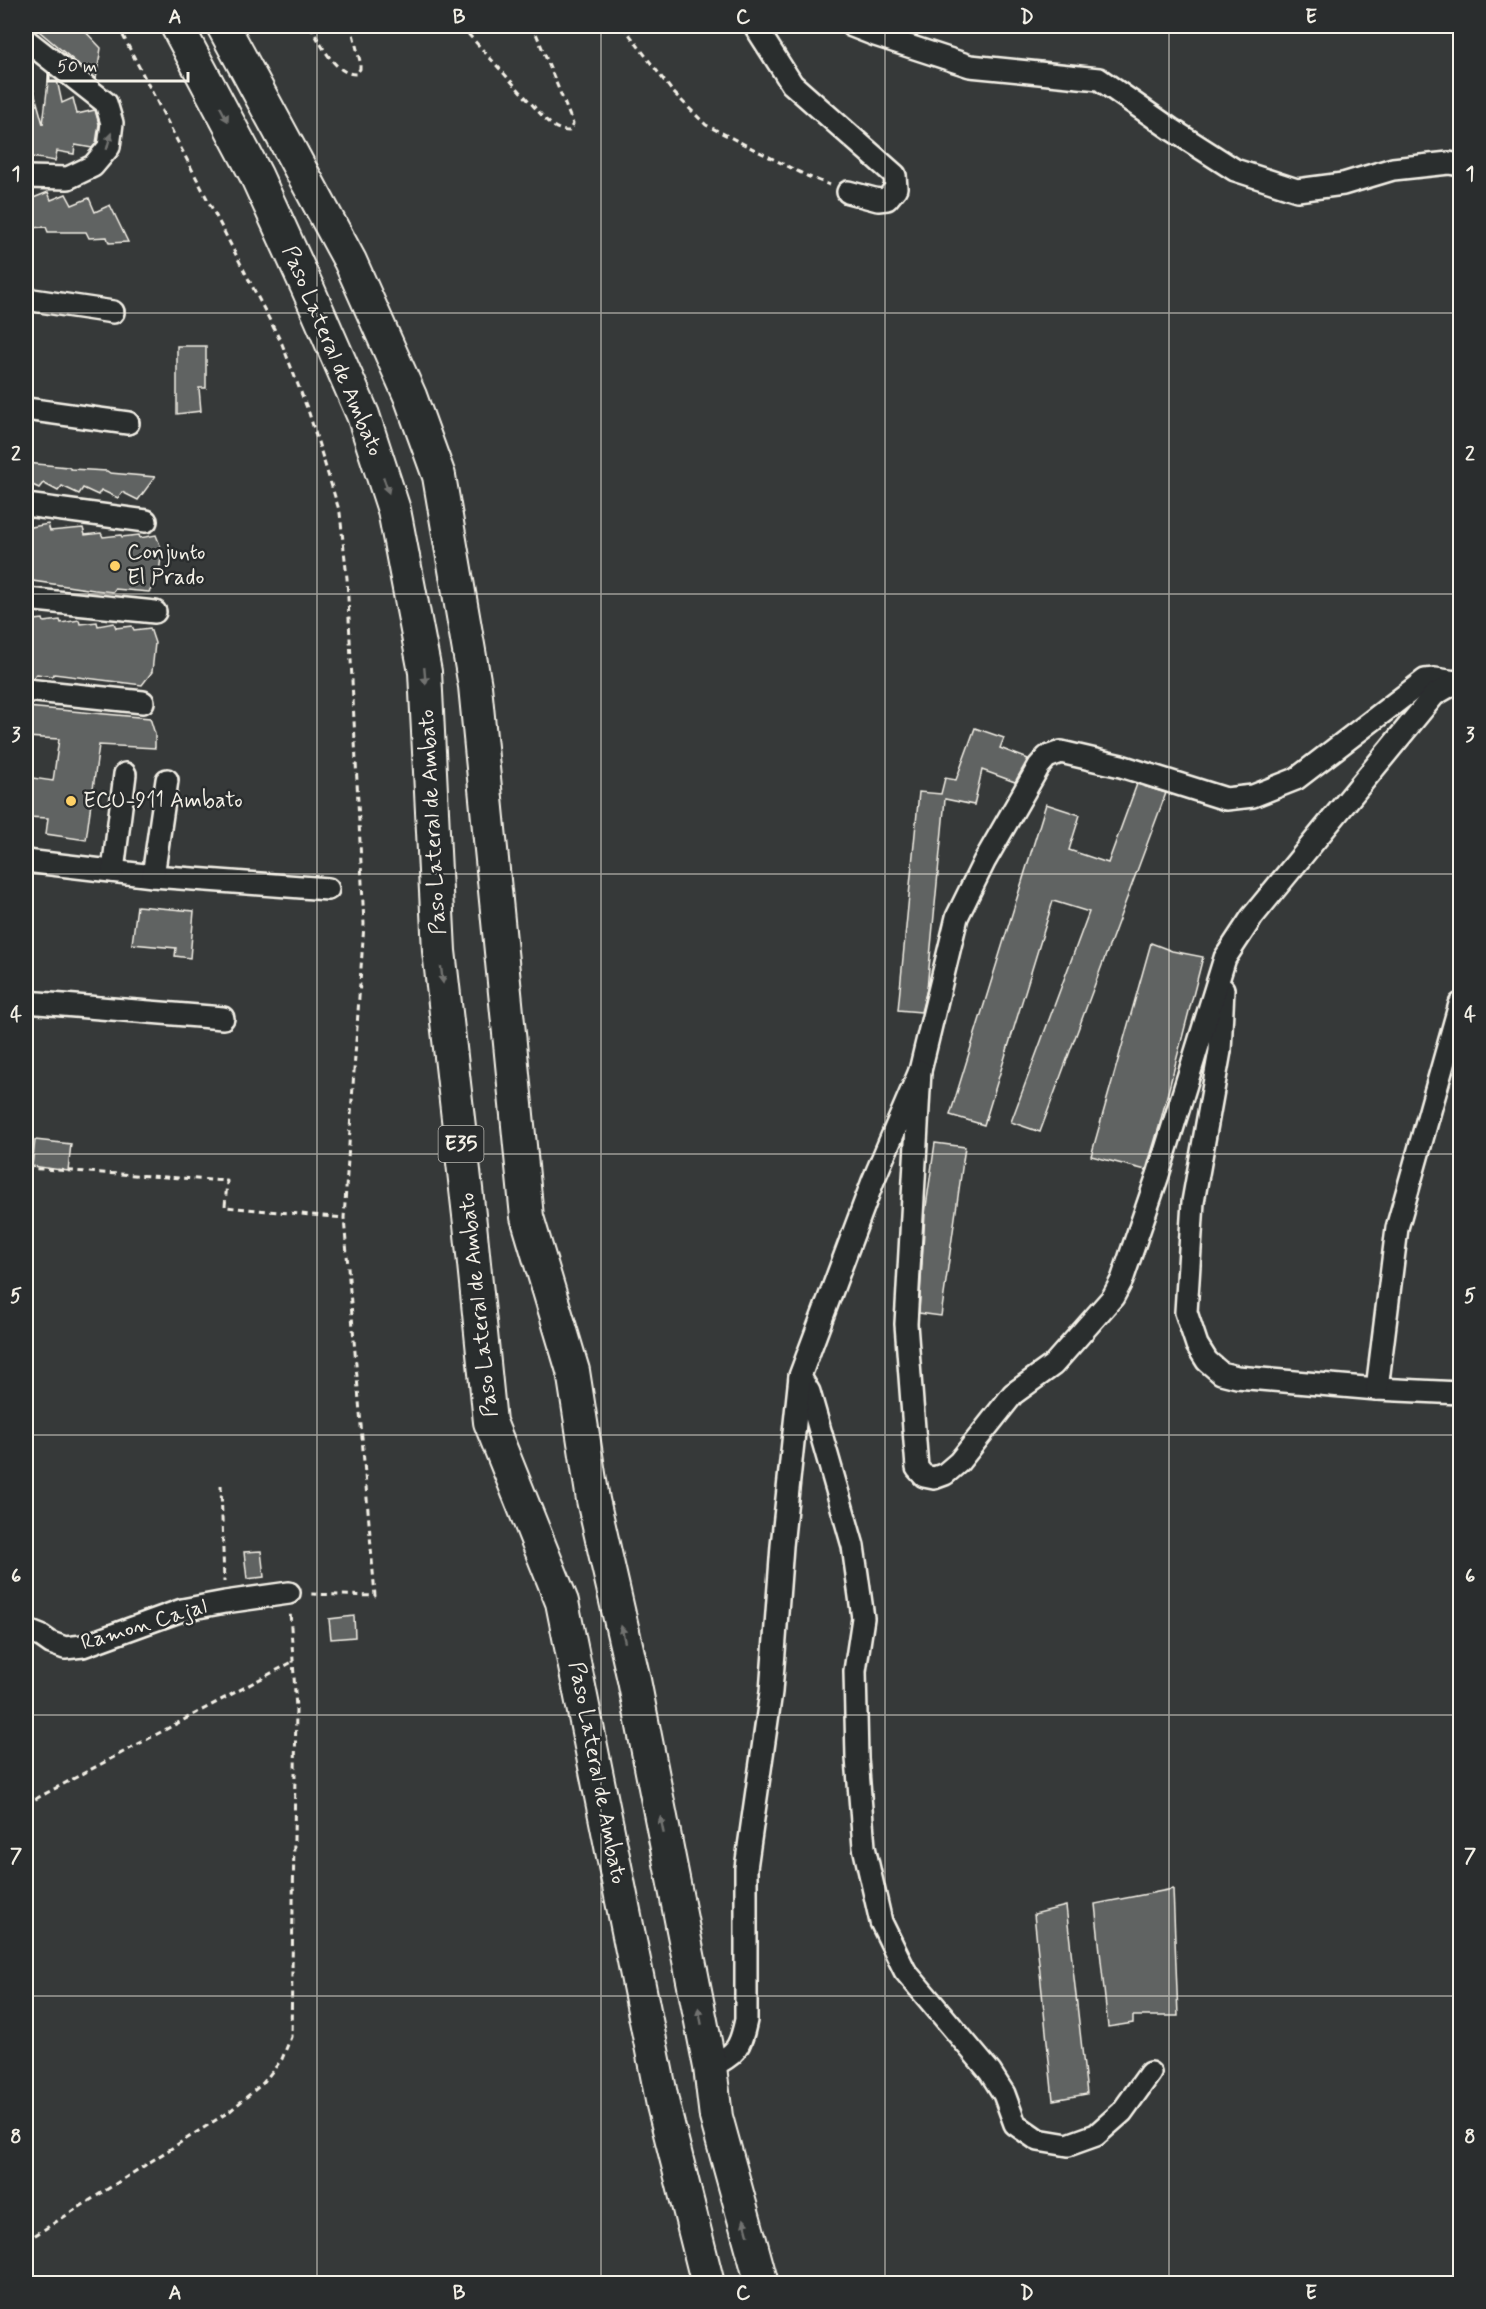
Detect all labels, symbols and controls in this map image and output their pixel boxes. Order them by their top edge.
text: A [168,4,182,31]
text: B [453,4,466,31]
text: C [736,4,751,31]
text: D [1020,4,1034,31]
text: E [1305,4,1317,31]
scale bar [48,45,188,83]
text: 50 m [57,55,97,79]
one-way arrow [219,106,229,123]
one-way arrow [104,132,114,150]
text: 1 [12,161,20,188]
text: 1 [1466,161,1474,188]
street label: Paso Lateral de Ambato [275,242,389,460]
text: 2 [11,441,21,468]
text: 2 [1465,441,1475,468]
one-way arrow [382,476,391,494]
place label: Conjunto El Prado [127,539,205,592]
marker: Conjunto El Prado [108,559,122,573]
one-way arrow [420,666,430,685]
street label: Paso Lateral de Ambato [413,709,453,935]
text: 3 [11,722,21,749]
text: 3 [1465,722,1475,749]
place label: ECU-911 Ambato [83,787,243,815]
marker: ECU-911 Ambato [64,794,78,808]
one-way arrow [437,966,447,985]
text: 4 [10,1002,22,1029]
text: 4 [1464,1002,1476,1029]
road number: E35 [438,1126,484,1162]
street label: Paso Lateral de Ambato [453,1191,505,1419]
text: 5 [10,1283,22,1310]
text: 5 [1464,1283,1476,1310]
text: 6 [11,1563,21,1590]
text: 6 [1465,1563,1475,1590]
street label: Ramon Cajal [78,1593,211,1658]
one-way arrow [618,1624,627,1643]
street label: Paso Lateral de Ambato [562,1660,632,1886]
one-way arrow [657,1815,666,1834]
text: 7 [10,1843,22,1870]
text: 7 [1464,1843,1476,1870]
one-way arrow [695,2007,704,2026]
text: 8 [10,2124,22,2151]
text: 8 [1464,2124,1476,2151]
one-way arrow [741,2218,750,2236]
text: A [168,2280,182,2307]
text: B [453,2280,466,2307]
text: C [736,2280,751,2307]
text: D [1020,2280,1034,2307]
text: E [1305,2280,1317,2307]

